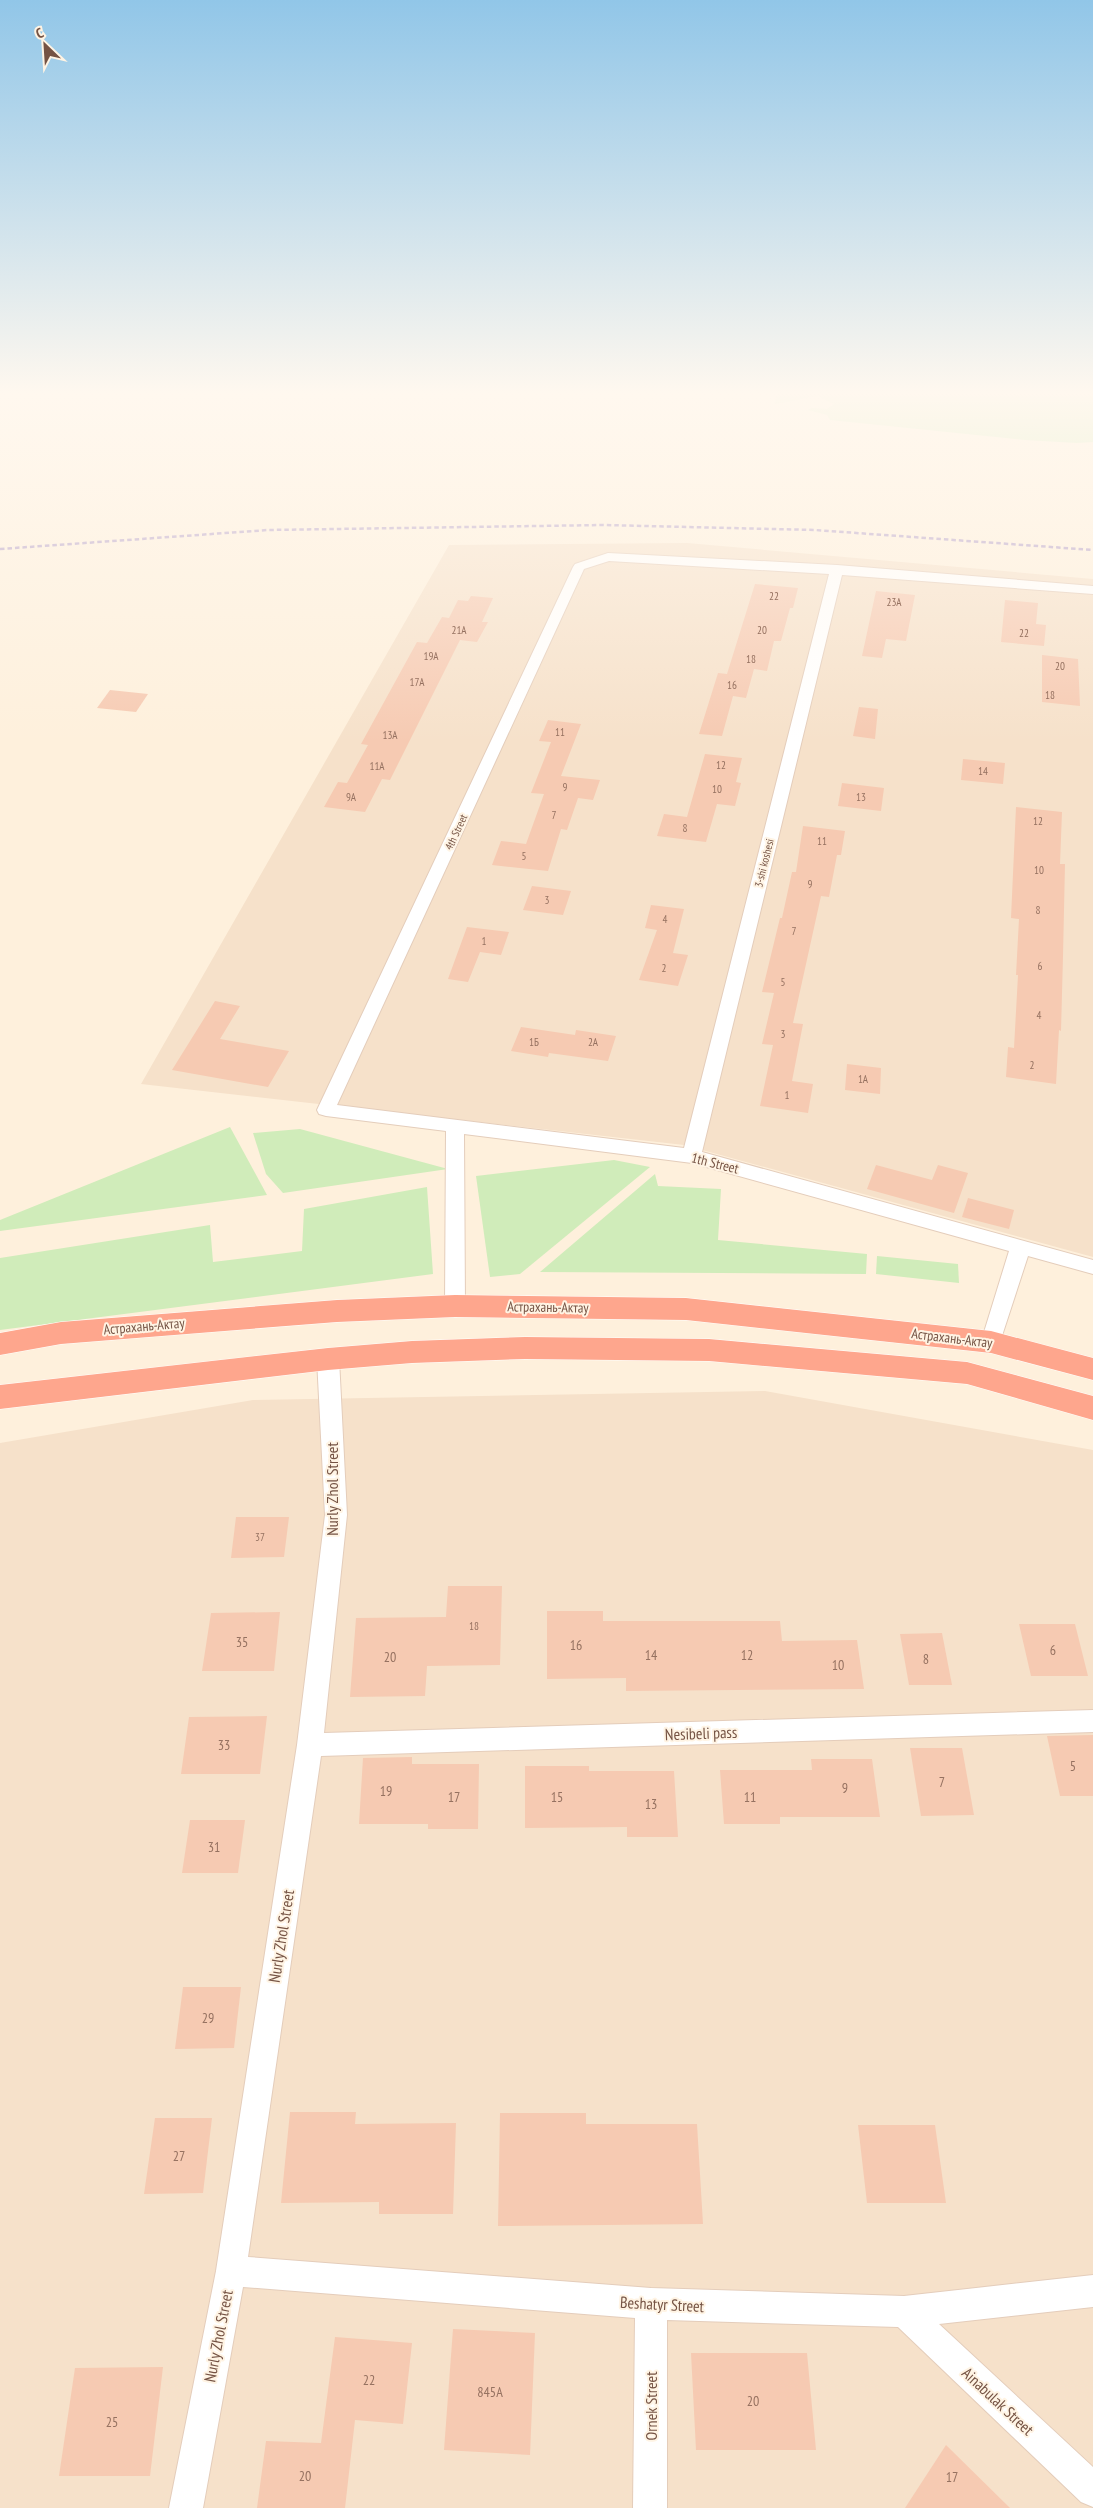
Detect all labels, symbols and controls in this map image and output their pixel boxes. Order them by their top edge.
north arrow [20,20,70,70]
text: С [33,23,47,43]
house number: 22 [769,589,779,603]
house number: 23А [886,595,902,609]
house number: 21А [451,623,467,637]
house number: 20 [757,623,767,637]
house number: 22 [1019,626,1029,640]
house number: 19А [423,649,439,663]
house number: 18 [746,652,756,666]
house number: 20 [1055,659,1065,673]
house number: 17А [409,675,425,689]
house number: 16 [727,678,737,692]
house number: 18 [1045,688,1055,702]
house number: 11 [555,725,565,739]
house number: 13А [382,728,398,742]
house number: 12 [716,758,726,772]
house number: 11А [369,759,385,773]
house number: 14 [978,764,988,778]
house number: 9 [563,780,568,794]
house number: 10 [712,782,722,796]
house number: 9А [346,790,357,804]
house number: 13 [856,790,866,804]
house number: 7 [552,808,557,822]
street label: 4th Street [442,812,470,852]
house number: 12 [1033,814,1043,828]
house number: 8 [683,821,688,835]
house number: 11 [817,834,827,848]
street label: 3-shi koshesi [751,837,777,889]
house number: 5 [522,849,527,863]
house number: 10 [1034,863,1044,877]
house number: 9 [808,877,813,891]
house number: 3 [545,893,550,907]
house number: 8 [1036,903,1041,917]
house number: 4 [663,912,668,926]
house number: 7 [792,924,797,938]
house number: 1 [482,934,487,948]
house number: 6 [1038,959,1043,973]
house number: 2 [662,961,667,975]
house number: 5 [781,975,786,989]
house number: 4 [1037,1008,1042,1022]
house number: 3 [781,1027,786,1041]
house number: 1Б [529,1035,539,1049]
house number: 2А [588,1035,599,1049]
house number: 2 [1030,1058,1035,1072]
house number: 1А [858,1072,869,1086]
house number: 1 [785,1088,790,1102]
street label: 1th Street [689,1148,741,1178]
street label: Астрахань-Актау [507,1297,589,1317]
street label: Астрахань-Актау [103,1313,186,1339]
street label: Астрахань-Актау [911,1324,994,1352]
street label: Nurly Zhol Street [322,1442,342,1536]
house number: 37 [255,1530,265,1544]
house number: 18 [469,1619,479,1633]
house number: 35 [236,1633,248,1651]
house number: 16 [570,1636,582,1654]
house number: 6 [1050,1641,1056,1659]
house number: 14 [645,1646,658,1664]
house number: 12 [741,1646,753,1664]
house number: 20 [384,1648,396,1666]
house number: 8 [923,1650,929,1668]
house number: 10 [832,1656,844,1674]
street label: Nesibeli pass [664,1722,738,1744]
house number: 33 [218,1736,230,1754]
house number: 5 [1070,1757,1076,1775]
house number: 7 [939,1773,945,1791]
house number: 9 [842,1779,848,1797]
house number: 19 [380,1782,392,1800]
house number: 17 [448,1788,460,1806]
house number: 15 [551,1788,563,1806]
house number: 11 [744,1788,756,1806]
house number: 13 [645,1795,657,1813]
house number: 31 [208,1838,220,1856]
street label: Nurly Zhol Street [264,1888,298,1984]
house number: 29 [202,2009,214,2027]
house number: 27 [173,2147,185,2165]
street label: Nurly Zhol Street [199,2288,237,2384]
street label: Beshatyr Street [619,2292,705,2316]
street label: Ainabulak Street [958,2363,1038,2440]
house number: 22 [363,2371,375,2389]
street label: Ornek Street [641,2371,661,2441]
house number: 845А [477,2383,503,2401]
house number: 20 [747,2392,759,2410]
house number: 25 [106,2413,118,2431]
house number: 20 [299,2467,311,2485]
house number: 17 [946,2468,958,2486]

